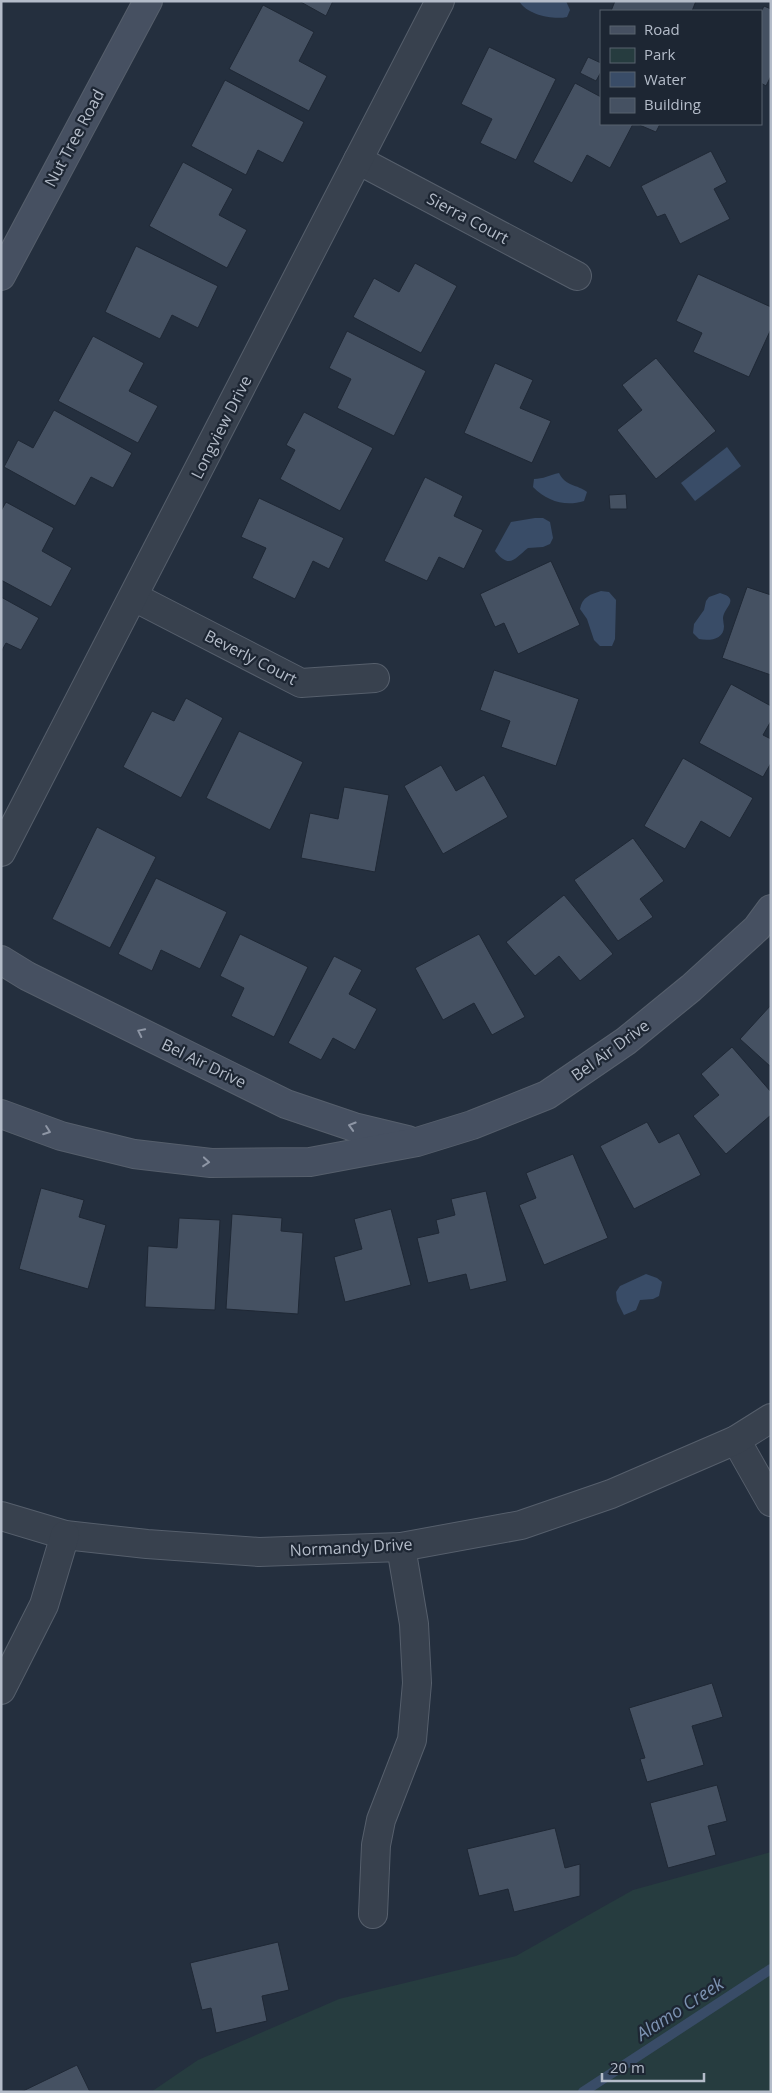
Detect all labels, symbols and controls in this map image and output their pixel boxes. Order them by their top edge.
legend [600,10,762,125]
text: Road [644,19,680,39]
text: Park [644,44,675,64]
text: Water [644,69,686,89]
street label: Nut Tree Road [39,85,109,191]
text: Building [644,94,701,114]
street label: Sierra Court [423,187,513,249]
street label: Longview Drive [185,372,257,482]
street label: Beverly Court [201,624,301,690]
street label: Bel Air Drive [567,1014,654,1086]
one-way arrow [137,1028,146,1038]
street label: Bel Air Drive [158,1033,250,1093]
one-way arrow [349,1122,357,1132]
one-way arrow [42,1125,51,1135]
one-way arrow [202,1157,210,1168]
street label: Normandy Drive [289,1533,413,1561]
water label: Alamo Creek [629,1970,729,2046]
scale bar [602,2050,704,2082]
text: 20 m [610,2057,645,2077]

